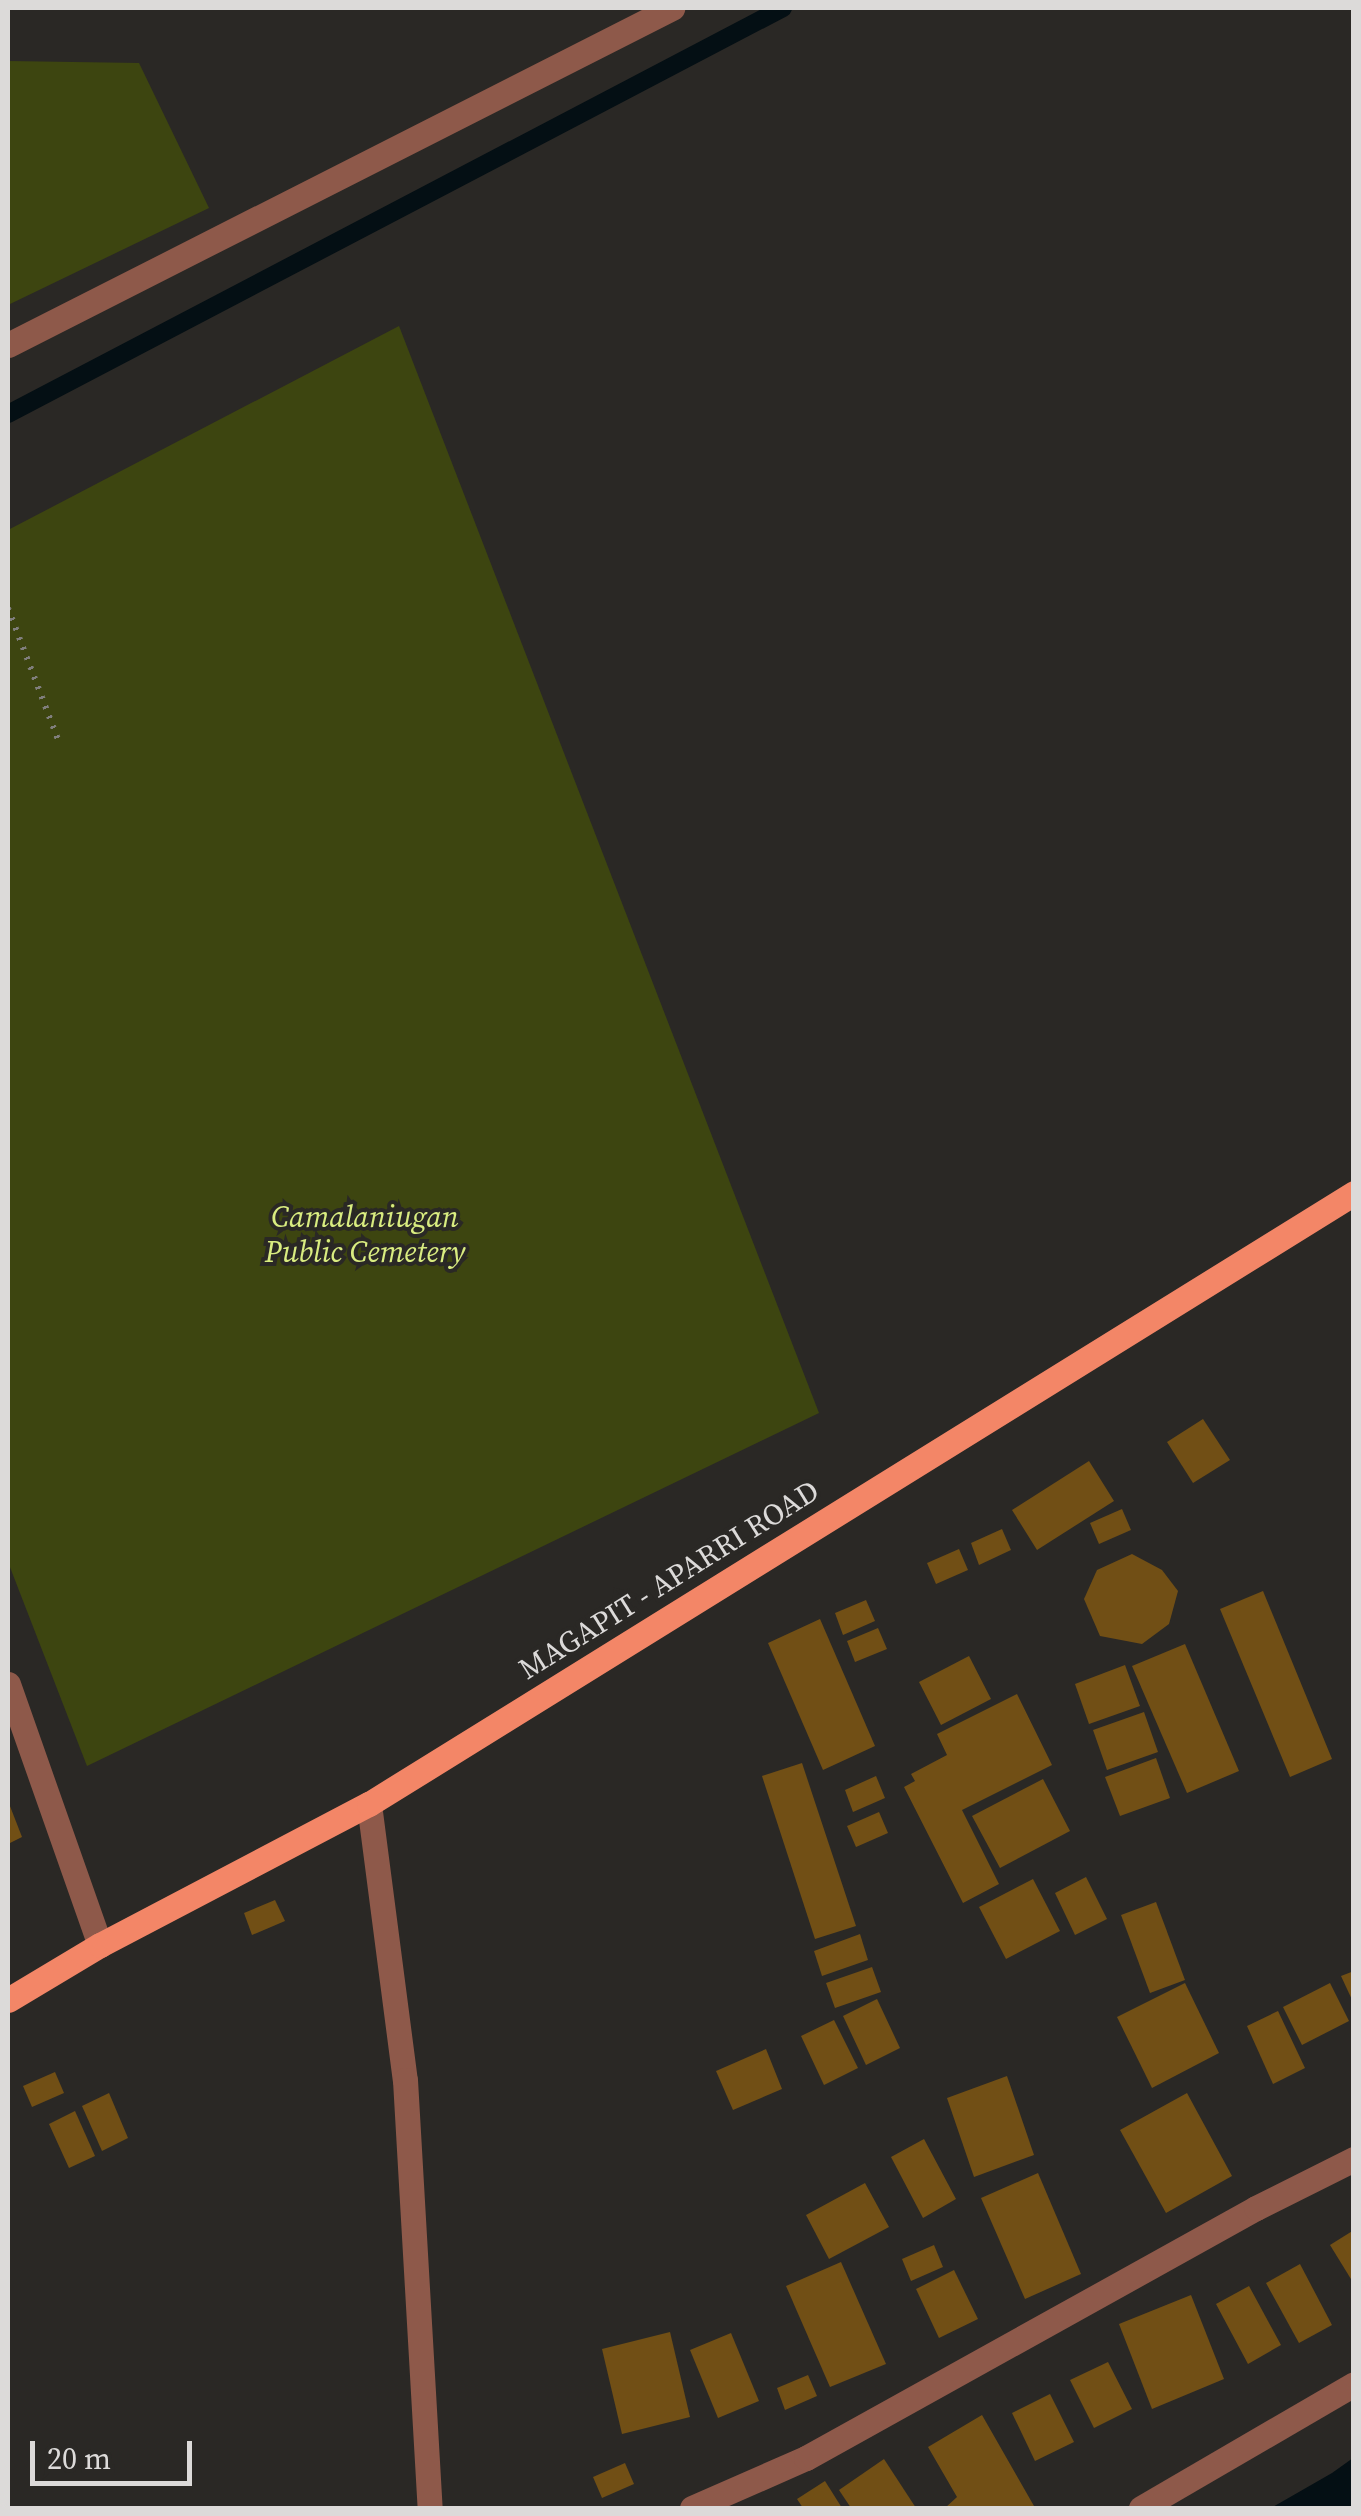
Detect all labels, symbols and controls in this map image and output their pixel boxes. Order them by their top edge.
park label: Camalaniugan Public Cemetery [265,1199,465,1270]
street label: MAGAPIT - APARRI ROAD [512,1473,826,1687]
scale bar [35,2421,198,2483]
text: 20 m [47,2438,111,2479]

